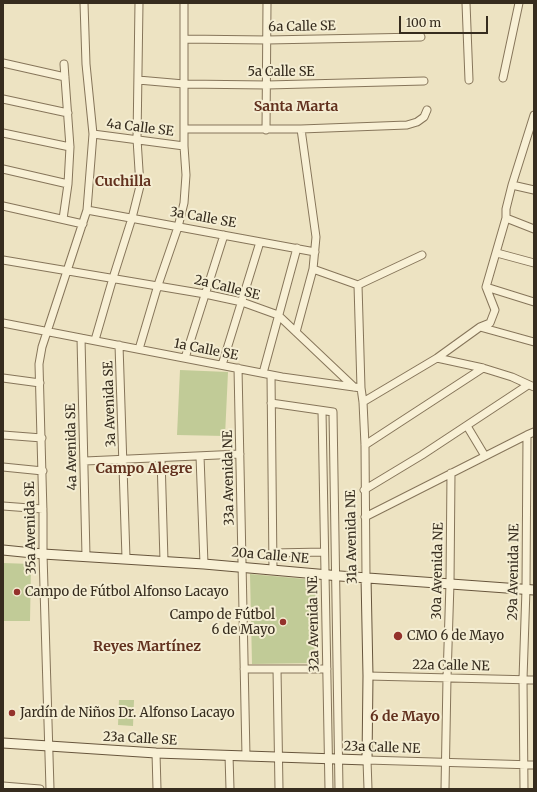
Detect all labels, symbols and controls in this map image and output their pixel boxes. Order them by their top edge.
scale bar [401,8,490,34]
text: 100 m [406,15,441,30]
street label: 6a Calle SE [268,19,336,35]
street label: 5a Calle SE [248,64,314,80]
district label: Santa Marta [254,99,338,115]
street label: 4a Calle SE [105,116,175,140]
district label: Cuchilla [95,174,151,190]
street label: 3a Calle SE [169,205,237,231]
street label: 2a Calle SE [192,272,262,304]
street label: 1a Calle SE [172,336,240,364]
street label: 3a Avenida SE [101,361,119,447]
street label: 4a Avenida SE [63,403,81,491]
street label: 33a Avenida NE [220,430,238,526]
district label: Campo Alegre [96,461,192,477]
street label: 35a Avenida SE [22,481,40,575]
street label: 31a Avenida NE [343,490,361,584]
street label: 30a Avenida NE [429,522,447,620]
street label: 29a Avenida NE [505,523,523,621]
street label: 20a Calle NE [231,545,309,567]
street label: 32a Avenida NE [305,576,323,672]
place label: Campo de Fútbol Alfonso Lacayo [25,584,229,600]
marker: Campo de Fútbol Alfonso Lacayo [12,587,22,597]
place label: Campo de Fútbol 6 de Mayo [170,607,275,638]
marker: Campo de Fútbol 6 de Mayo [278,617,288,627]
place label: CMO 6 de Mayo [407,628,504,644]
marker: CMO 6 de Mayo [392,630,404,642]
district label: Reyes Martínez [93,639,201,655]
street label: 22a Calle NE [412,658,490,674]
place label: Jardín de Niños Dr. Alfonso Lacayo [20,705,235,721]
marker: Jardín de Niños Dr. Alfonso Lacayo [7,708,17,718]
district label: 6 de Mayo [370,709,440,725]
street label: 23a Calle SE [103,729,177,749]
street label: 23a Calle NE [343,739,421,757]

